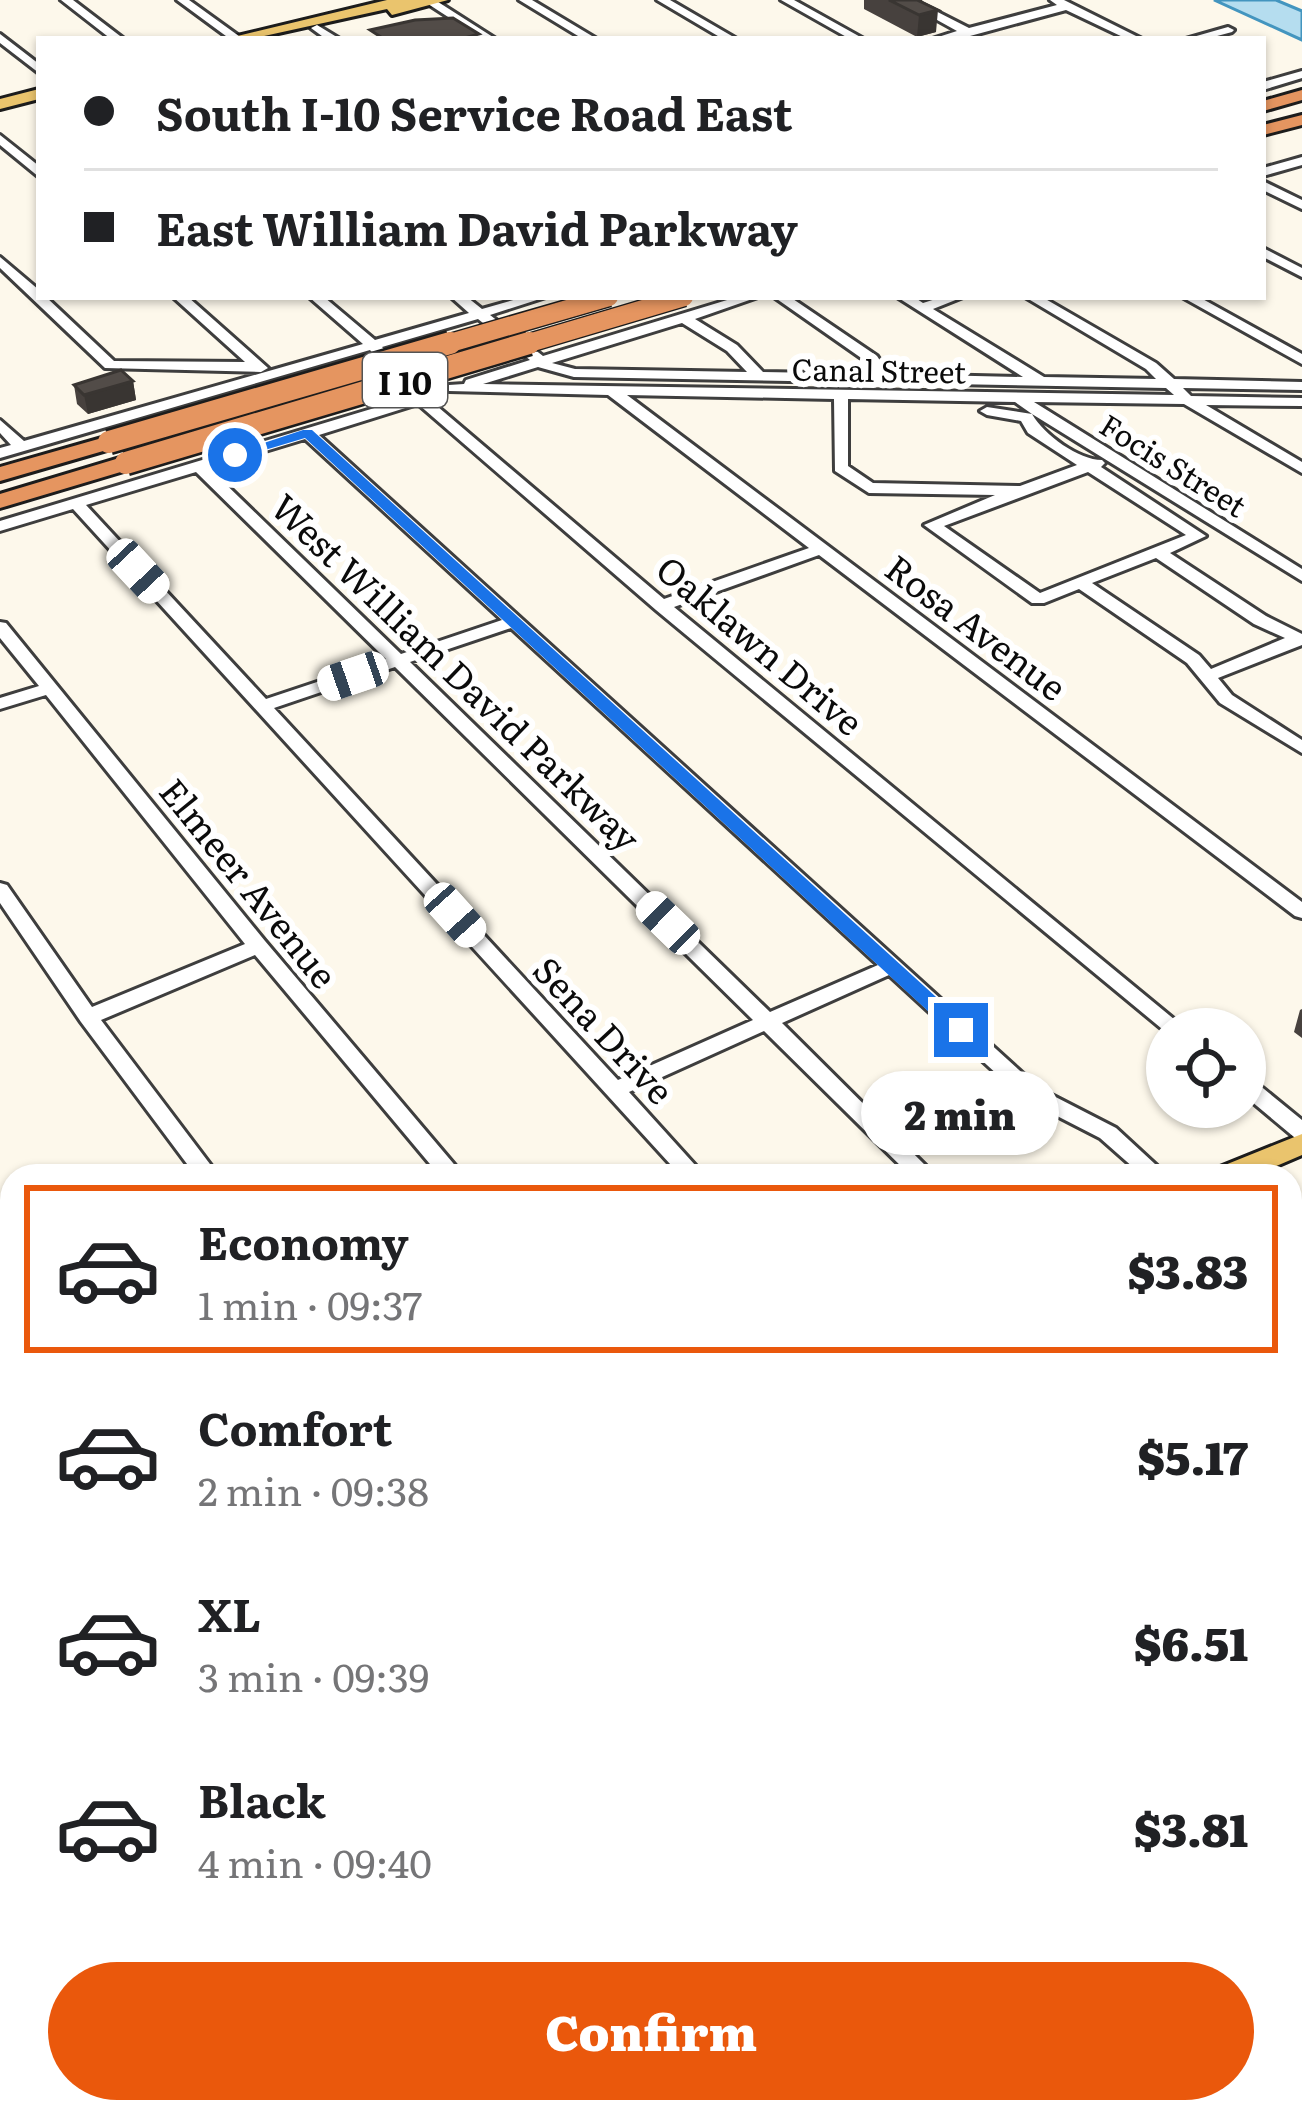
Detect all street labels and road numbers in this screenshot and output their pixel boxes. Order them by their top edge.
street label: Canal Street [791,345,967,393]
road number: I 10 [363,353,447,407]
street label: Focis Street [1092,402,1256,526]
street label: West William David Parkway [261,480,654,862]
street label: Rosa Avenue [875,540,1079,712]
street label: Oaklawn Drive [646,542,876,746]
street label: Elmeer Avenue [149,765,351,999]
street label: Sena Drive [523,943,687,1115]

